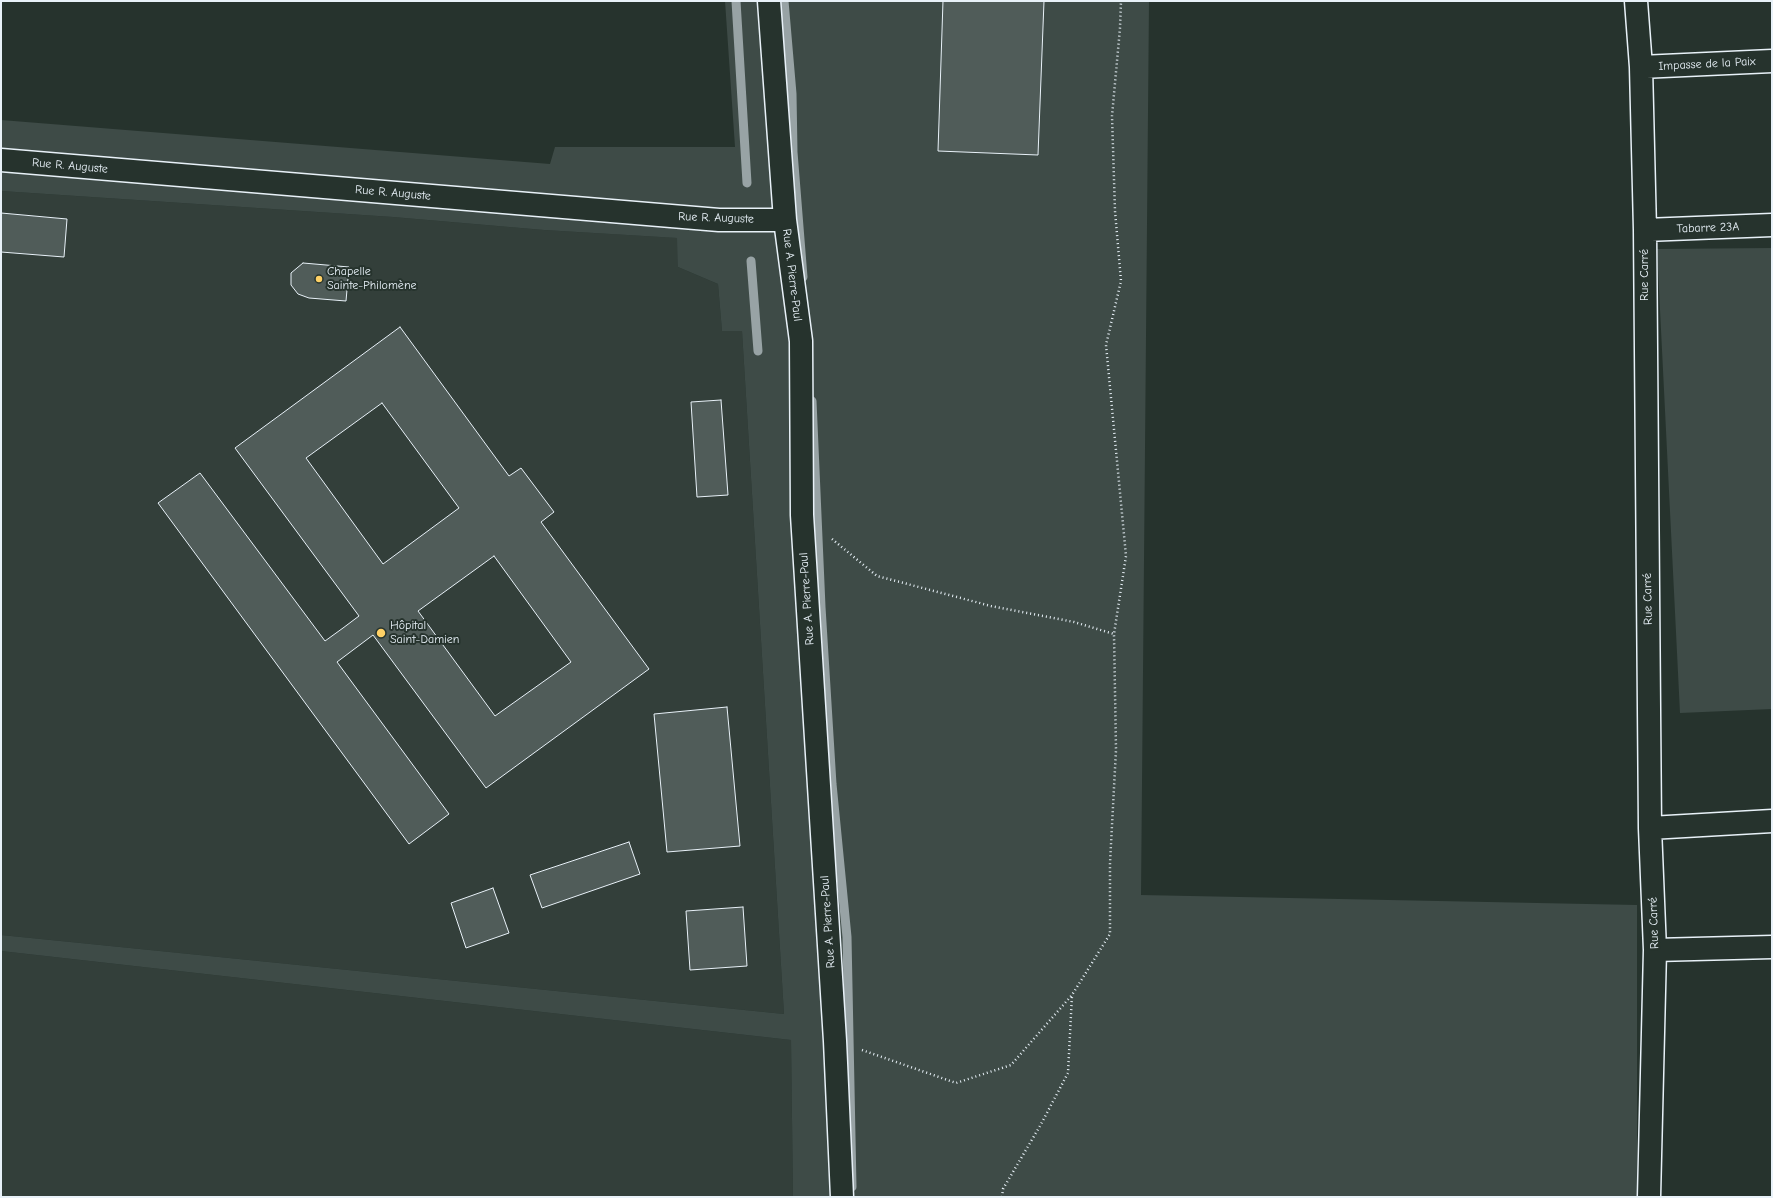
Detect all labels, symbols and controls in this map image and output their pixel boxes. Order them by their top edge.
street label: Impasse de la Paix [1658,54,1756,74]
street label: Rue R. Auguste [32,156,108,176]
street label: Rue R. Auguste [355,183,431,203]
street label: Rue R. Auguste [678,209,754,227]
street label: Tabarre 23A [1676,220,1740,236]
street label: Rue A. Pierre-Paul [779,228,805,322]
street label: Rue Carré [1638,249,1652,301]
place label: Chapelle Sainte-Philomène [327,265,417,293]
marker: Chapelle Sainte-Philomène [314,274,324,284]
street label: Rue A. Pierre-Paul [797,552,817,646]
street label: Rue Carré [1640,573,1656,625]
place label: Hôpital Saint-Damien [390,619,459,647]
marker: Hôpital Saint-Damien [375,627,387,639]
street label: Rue A. Pierre-Paul [818,875,838,969]
street label: Rue Carré [1646,897,1662,949]

